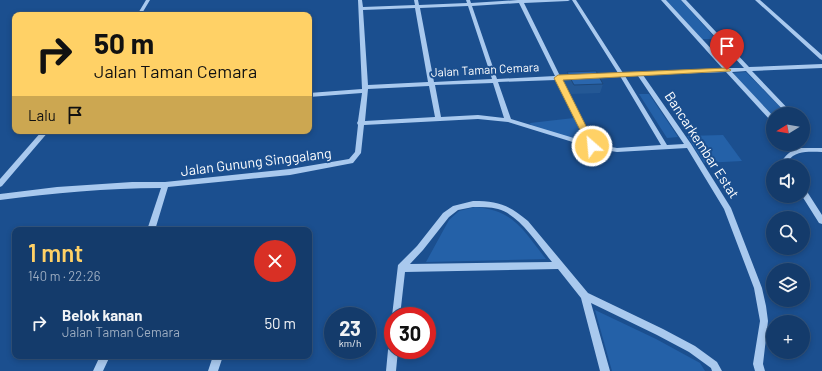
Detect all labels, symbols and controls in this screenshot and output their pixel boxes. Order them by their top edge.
text: 50 m [94,26,154,60]
icon: right [28,28,80,80]
pin [710,29,744,70]
icon: arrive [716,35,738,57]
street label: Jalan Taman Cemara [430,59,540,79]
text: Jalan Taman Cemara [94,60,257,82]
street label: Bancarkembar Estat [662,88,743,201]
icon: arrive [64,104,86,126]
text: Lalu [28,106,56,124]
north arrow [766,107,810,151]
map controls [766,107,810,359]
position arrow [571,125,613,167]
street label: Jalan Gunung Singgalang [180,144,332,179]
button: sound [766,159,810,203]
button: search [766,211,810,255]
text: 1 mnt [28,238,83,267]
button: close [254,240,296,282]
button: layers [766,263,810,307]
text: 140 m · 22:26 [28,268,100,284]
text: Belok kanan [62,306,142,324]
speed limit sign: 30 [384,307,436,359]
icon: right [28,312,50,334]
text: 50 m [264,314,296,332]
button: + [766,315,810,359]
text: 23 [339,316,361,340]
text: Jalan Taman Cemara [62,324,180,340]
text: km/h [339,337,361,349]

